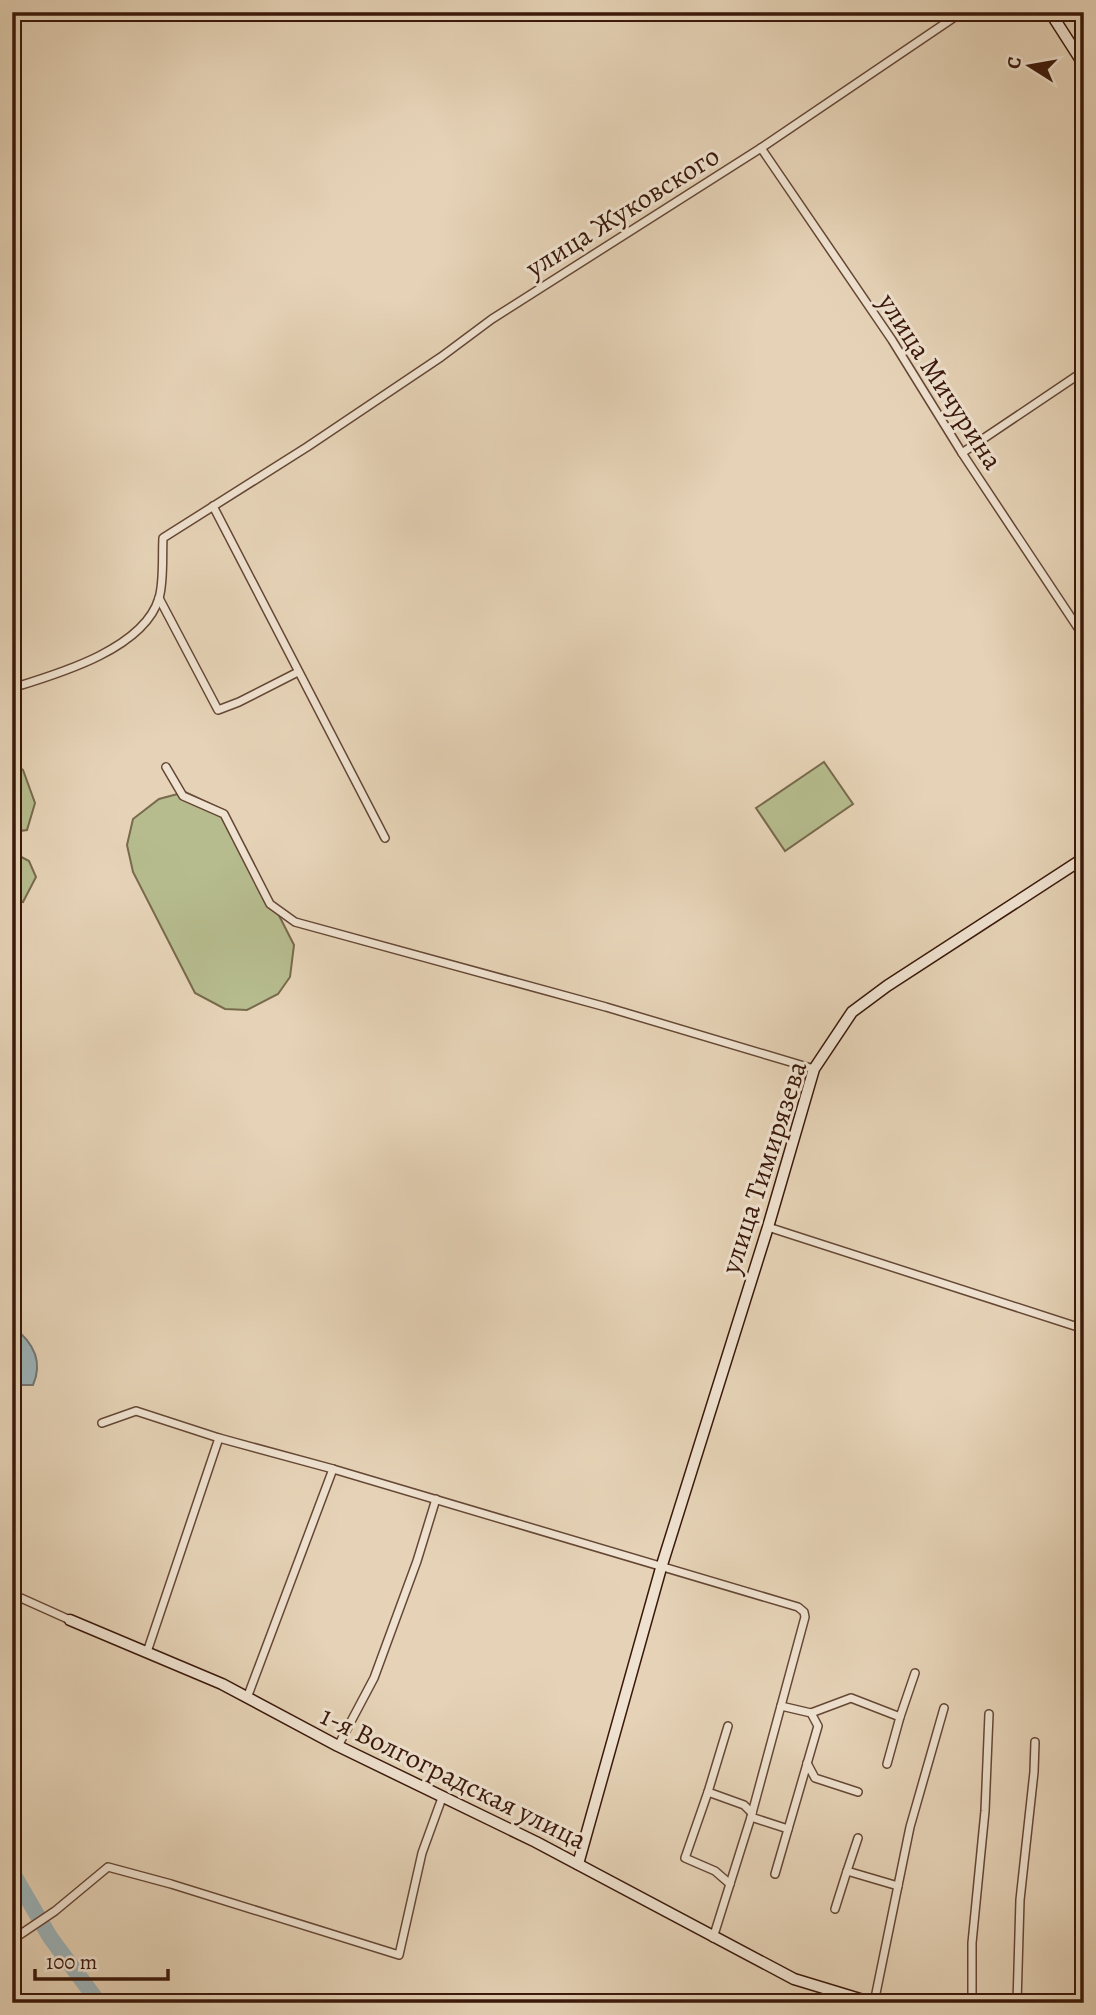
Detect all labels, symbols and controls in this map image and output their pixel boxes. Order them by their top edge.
north arrow [995,32,1064,102]
text: С [1000,55,1028,71]
street label: улица Жуковского [517,137,727,287]
street label: улица Мичурина [868,285,1012,477]
street label: улица Тимирязева [711,1056,816,1280]
street label: 1-я Волгоградская улица [314,1697,593,1859]
scale bar [35,1938,168,1982]
text: 100 m [46,1948,97,1976]

